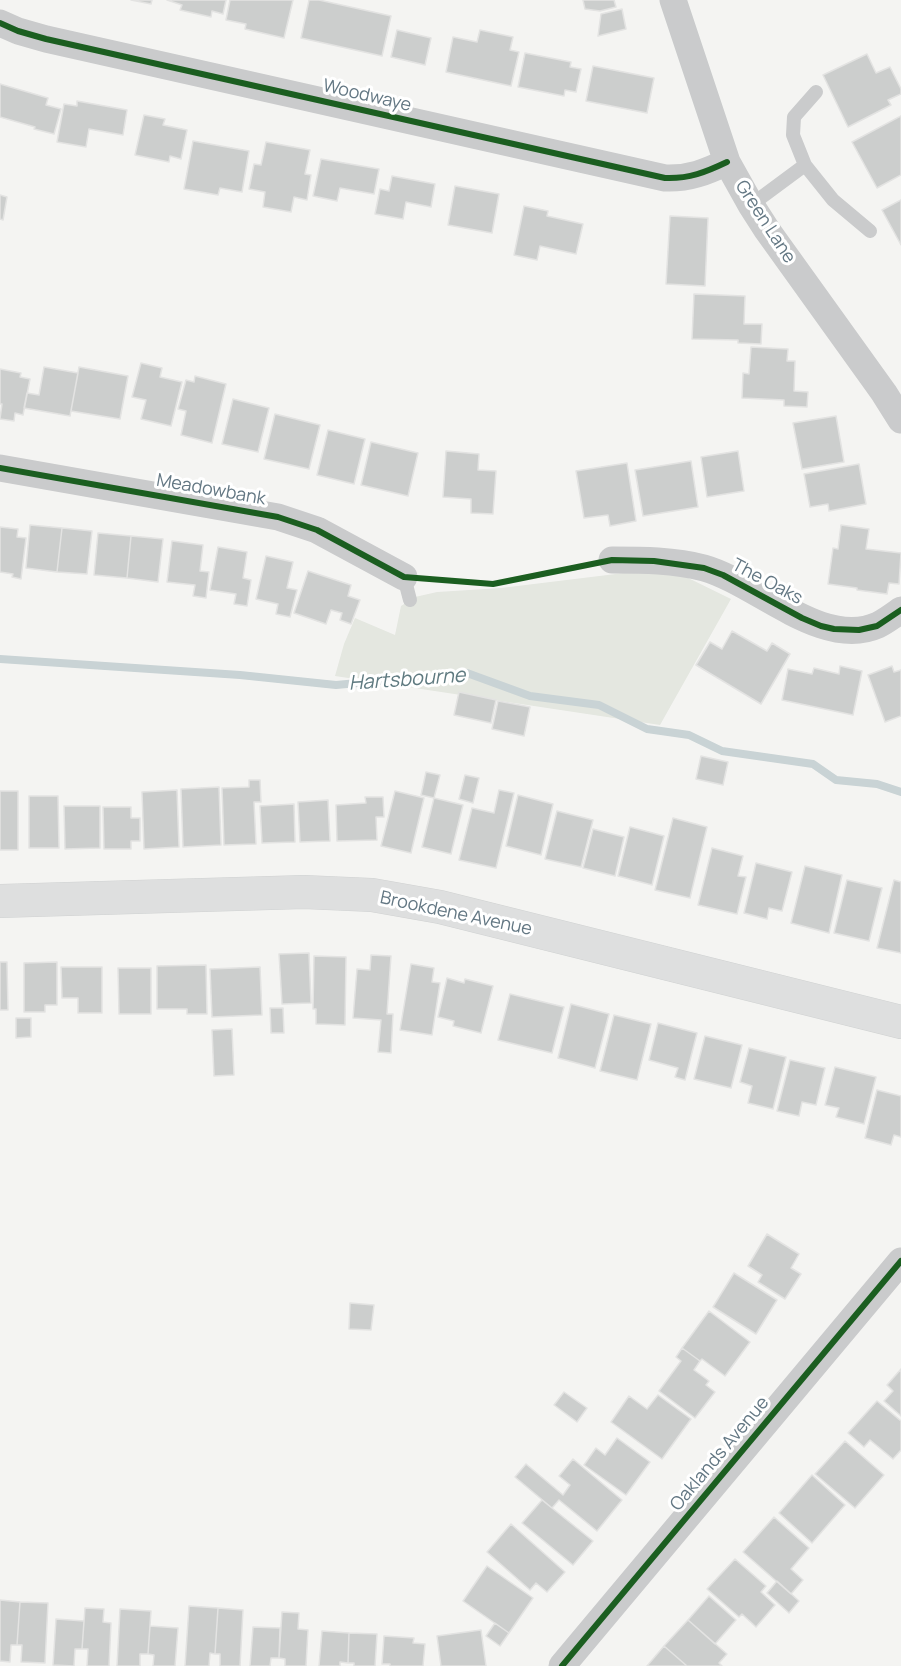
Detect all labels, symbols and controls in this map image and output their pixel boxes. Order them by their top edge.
street label: Woodwaye [321,75,413,117]
street label: Green Lane [730,177,800,267]
street label: Meadowbank [155,470,267,510]
street label: The Oaks [728,554,806,610]
water label: Hartsbourne [348,664,466,696]
street label: Brookdene Avenue [378,887,534,941]
street label: Oaklands Avenue [666,1393,774,1515]

